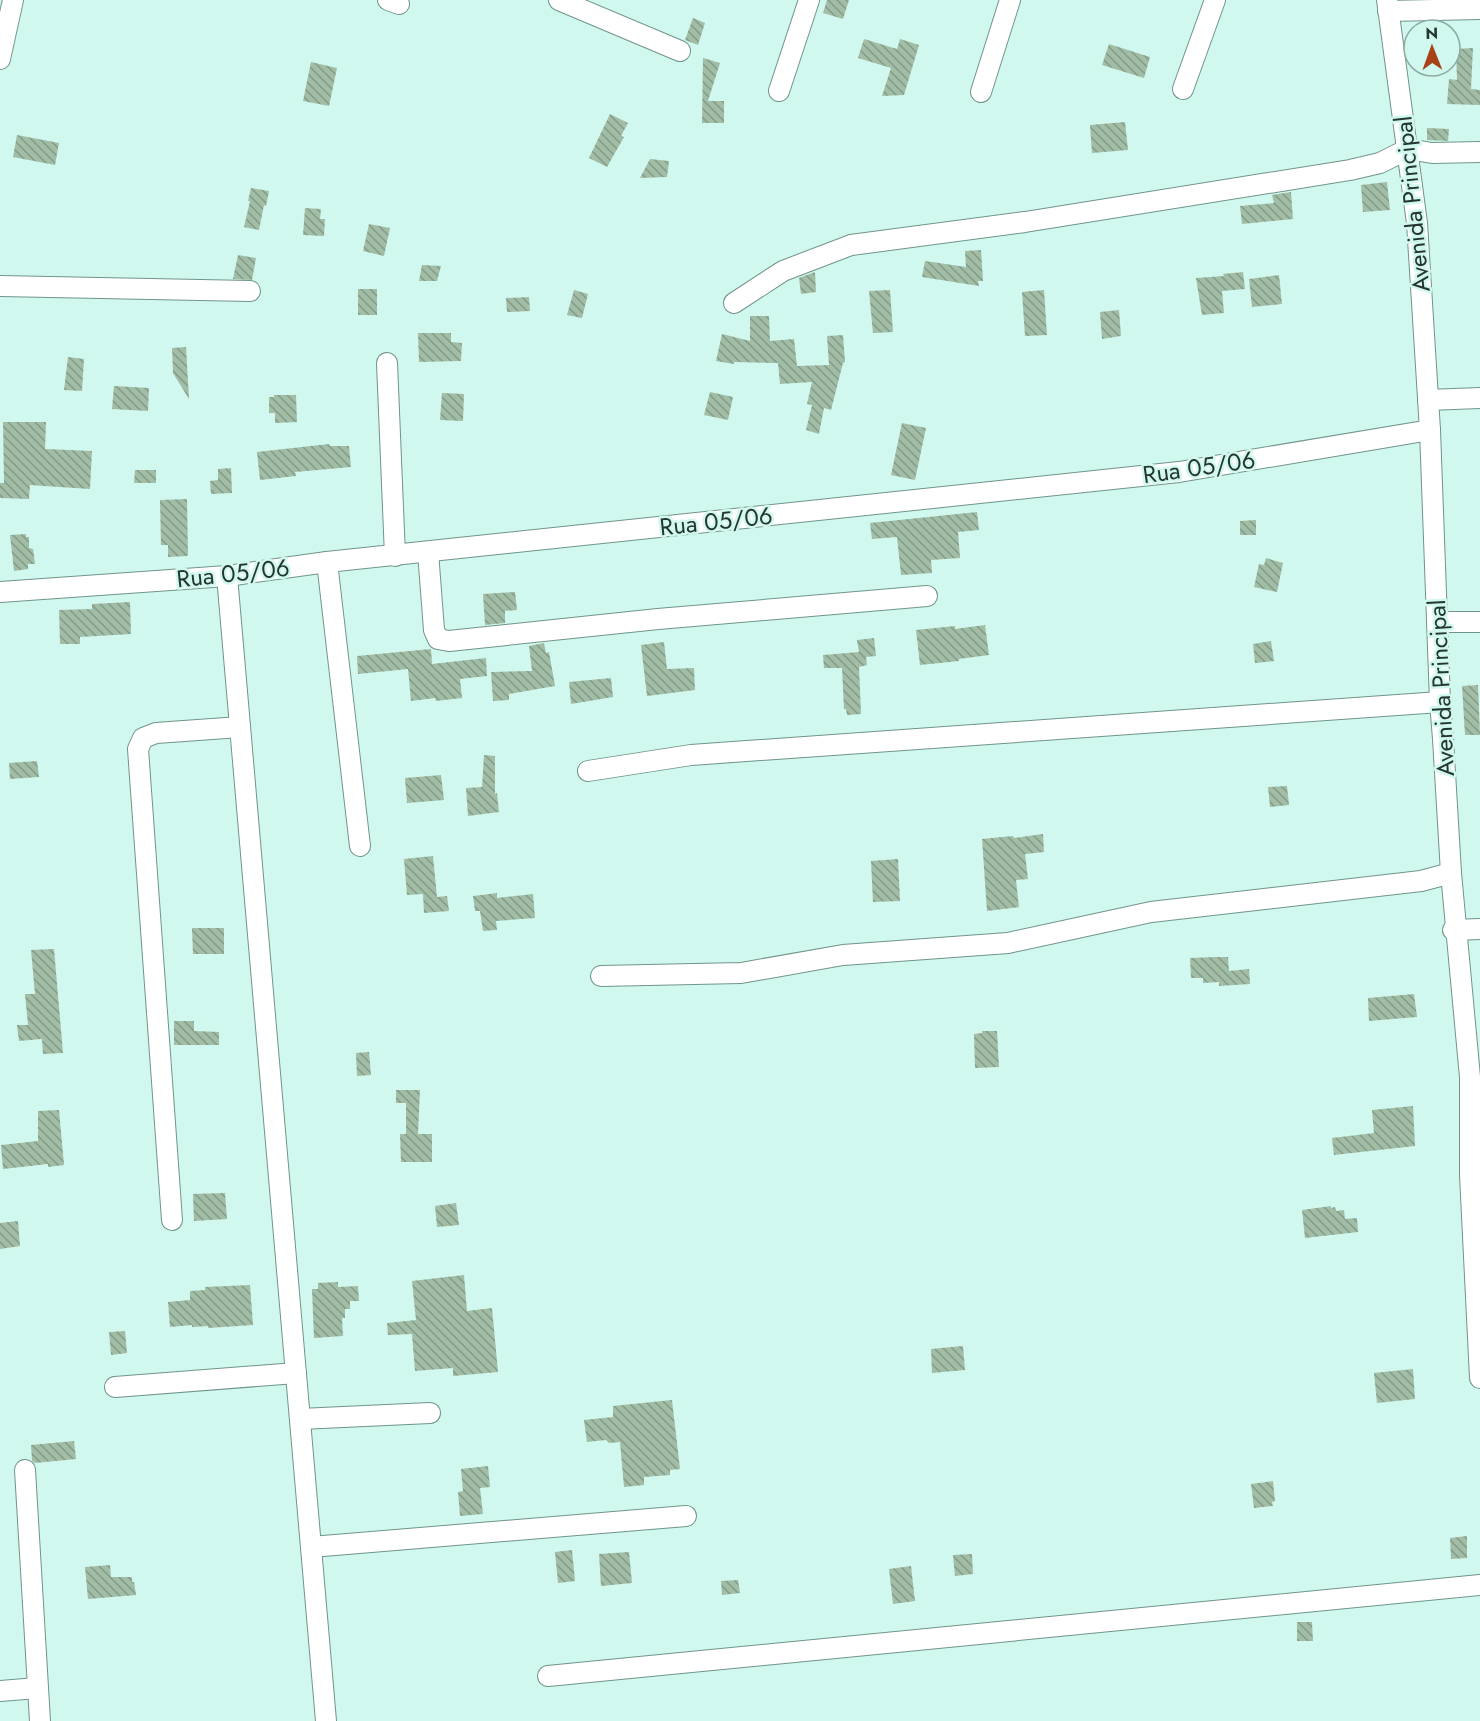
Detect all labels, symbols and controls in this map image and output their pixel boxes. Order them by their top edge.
north arrow [1402,18,1462,78]
text: N [1425,22,1438,45]
street label: Avenida Principal [1385,114,1439,294]
street label: Rua 05/06 [1140,442,1258,492]
street label: Rua 05/06 [658,498,774,544]
street label: Rua 05/06 [175,550,291,596]
street label: Avenida Principal [1419,599,1463,777]

